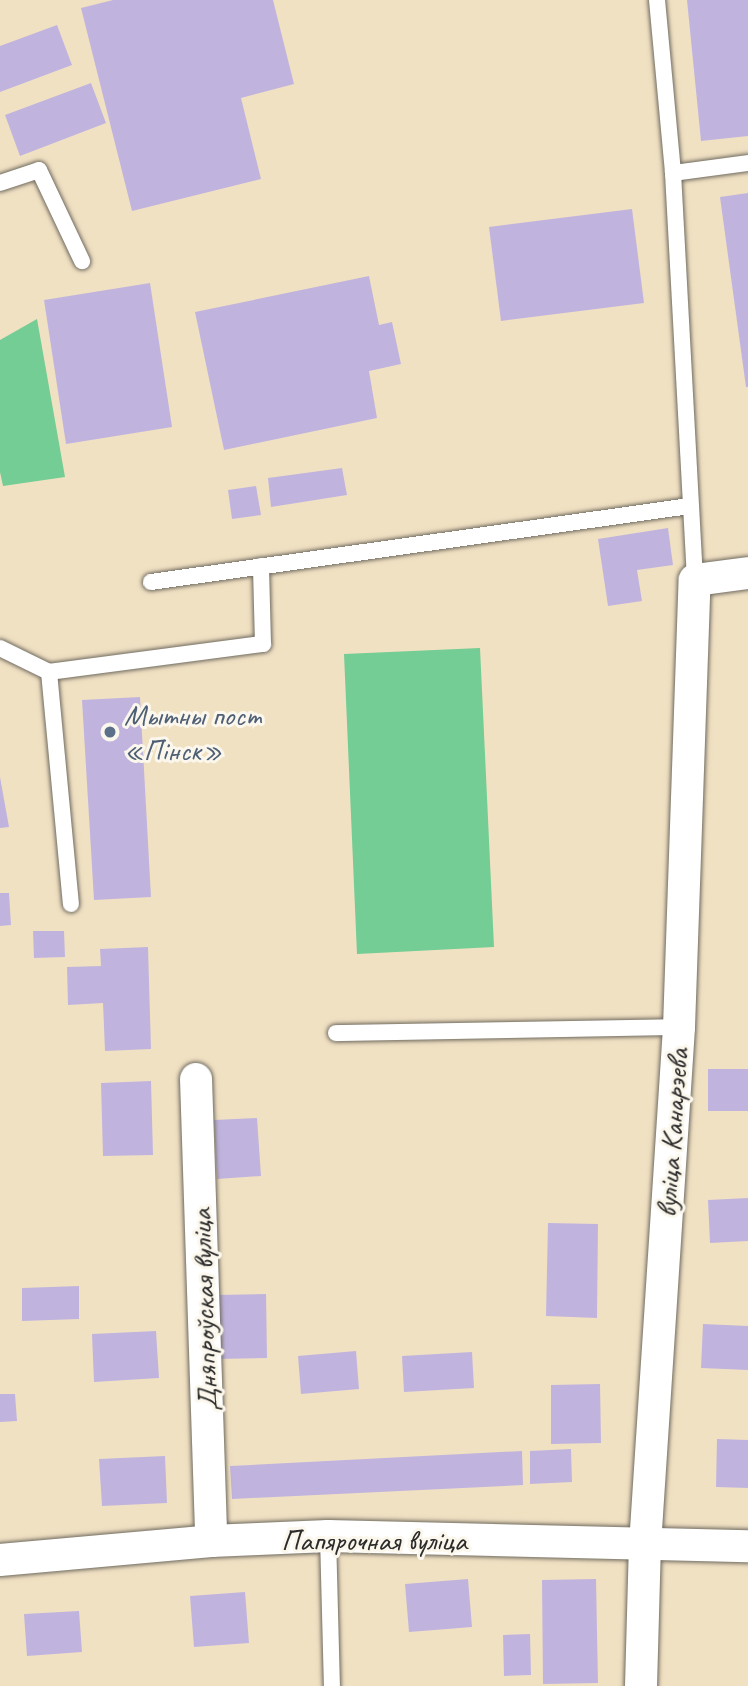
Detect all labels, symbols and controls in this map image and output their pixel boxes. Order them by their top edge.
place label: Мытны пост «Пінск» [124,697,261,768]
marker: Мытны пост «Пінск» [102,724,118,740]
street label: вуліца Канарэева [648,1047,696,1219]
street label: Дняпроўская вуліца [183,1209,225,1411]
street label: Папярочная вуліца [281,1522,467,1558]

